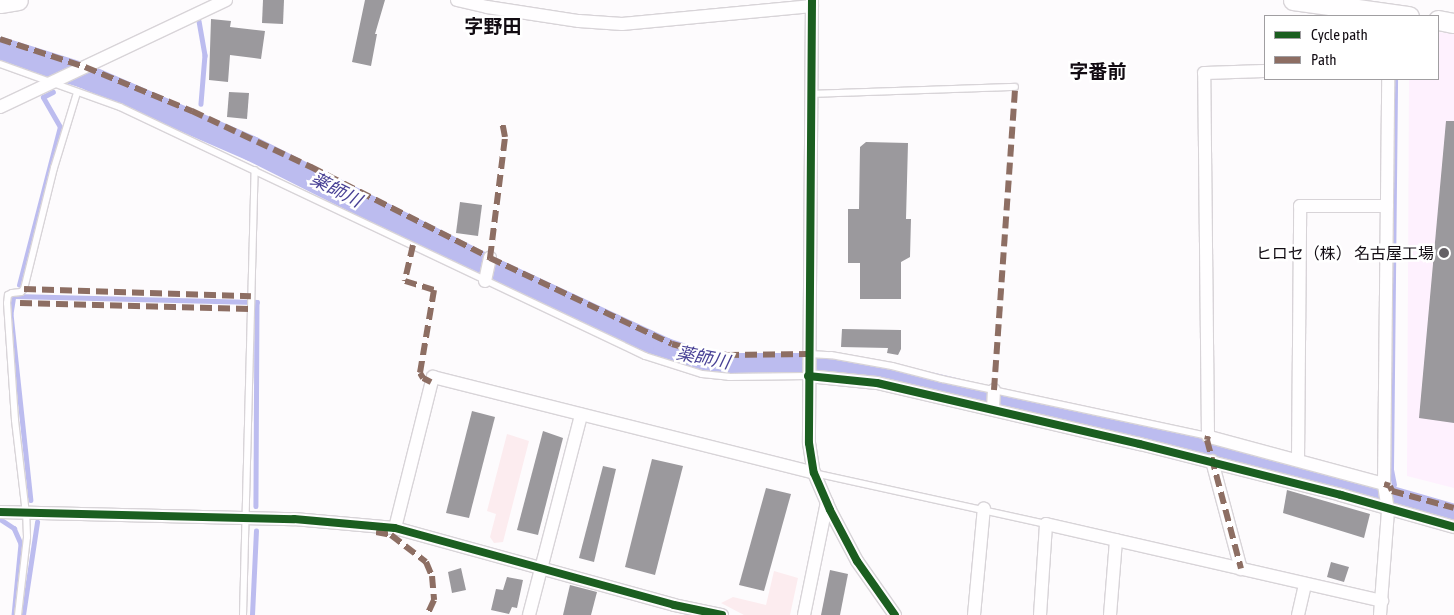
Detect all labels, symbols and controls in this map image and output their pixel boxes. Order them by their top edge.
legend [1264,15,1439,80]
district label: 字野田 [465,16,521,38]
text: Cycle path [1311,26,1368,43]
text: Path [1311,51,1337,68]
district label: 字番前 [1070,61,1126,83]
water label: 薬師川 [307,168,365,212]
place label: ヒロセ（株） 名古屋工場 [1256,243,1434,263]
marker: ヒロセ（株） 名古屋工場 [1438,247,1450,259]
water label: 薬師川 [674,342,732,374]

